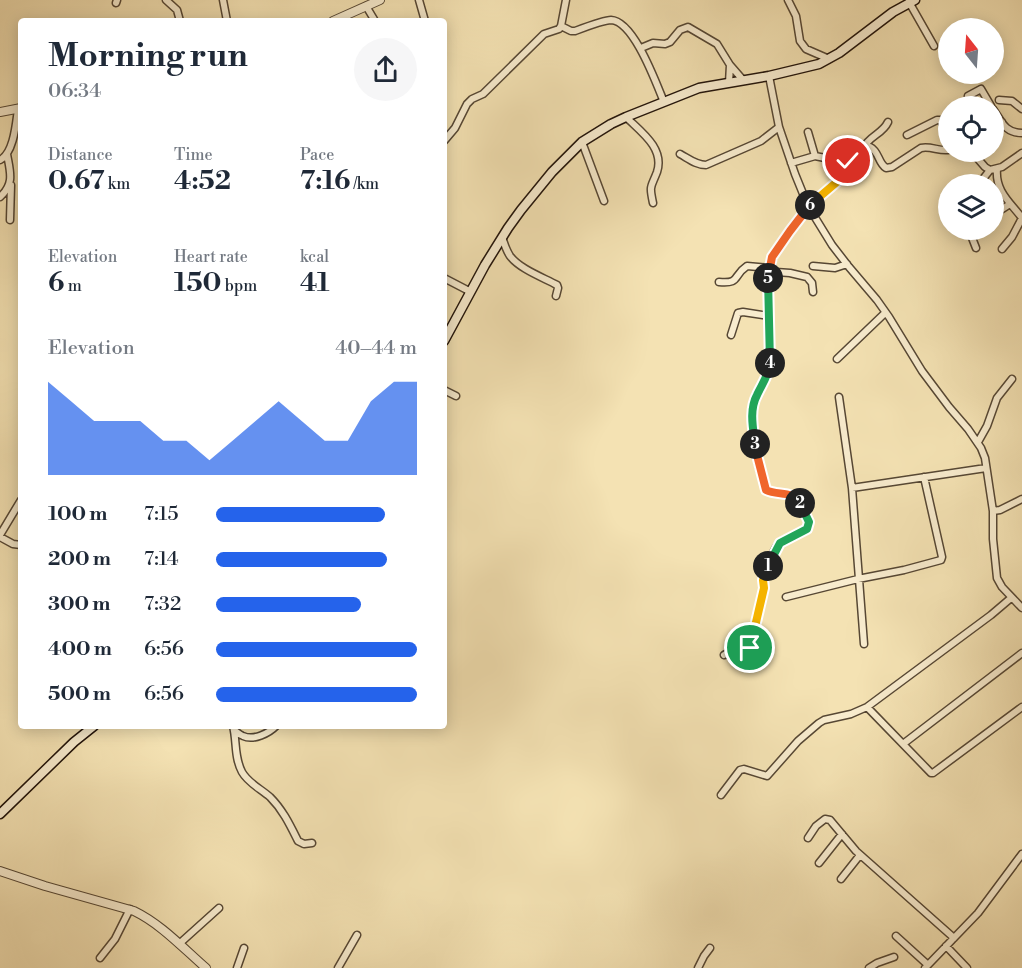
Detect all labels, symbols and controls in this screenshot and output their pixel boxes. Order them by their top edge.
north arrow [938,18,1004,84]
map controls [938,18,1004,240]
text: Morning run [48,36,248,77]
button: share [354,38,417,101]
text: 06:34 [48,79,101,104]
button: locate [938,96,1004,162]
pin [822,135,873,186]
icon: check [831,144,864,177]
text: Distance [48,145,113,165]
text: Time [174,145,213,165]
text: Pace [300,145,334,165]
text: 0.67 [48,165,105,197]
text: 4:52 [174,165,231,197]
text: 7:16 [300,165,350,197]
text: km [105,174,130,194]
text: /km [350,174,379,194]
button: layers [938,174,1004,240]
pin: 6 [795,190,825,220]
text: 6 [805,195,815,215]
text: Elevation [48,247,117,267]
text: Heart rate [174,247,248,267]
text: kcal [300,247,329,267]
pin: 5 [753,263,783,293]
text: 6 [48,267,64,299]
text: 150 [174,267,222,299]
text: 41 [300,267,330,299]
text: 5 [763,268,773,288]
text: m [64,276,82,296]
text: bpm [222,276,257,296]
text: Elevation [48,336,135,361]
text: 40–44 m [335,336,417,361]
pin: 4 [755,348,785,378]
text: 4 [765,353,775,373]
pin: 3 [740,429,770,459]
text: 3 [750,434,760,454]
pin: 2 [785,488,815,518]
text: 2 [795,493,805,513]
text: 100 m [48,502,107,527]
text: 7:15 [144,502,178,527]
text: 200 m [48,547,111,572]
text: 7:14 [144,547,179,572]
pin: 1 [753,551,783,581]
text: 1 [764,556,772,576]
text: 300 m [48,592,111,617]
text: 7:32 [144,592,181,617]
pin [724,622,775,673]
icon: arrive [733,631,766,664]
text: 400 m [48,637,112,662]
text: 6:56 [144,637,184,662]
text: 500 m [48,682,111,707]
text: 6:56 [144,682,184,707]

